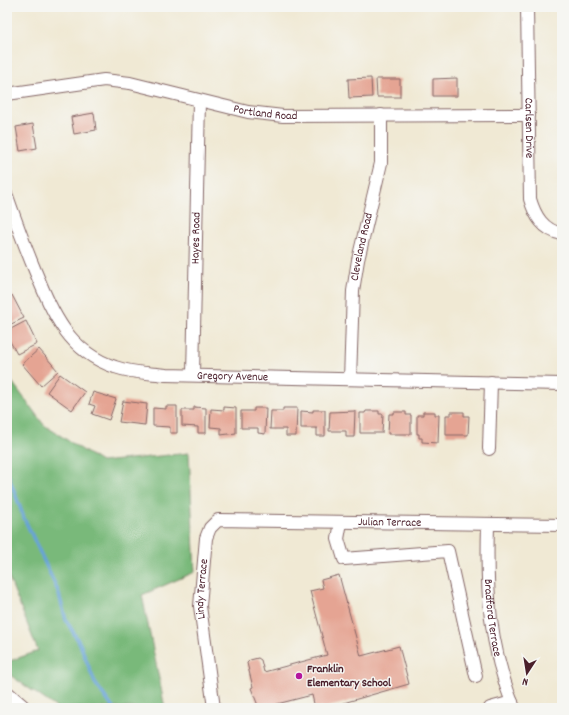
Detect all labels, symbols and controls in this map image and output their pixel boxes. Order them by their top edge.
street label: Carlsen Drive [520,98,538,158]
street label: Portland Road [231,100,297,125]
street label: Cleveland Road [346,211,377,282]
street label: Hayes Road [187,212,205,264]
street label: Gregory Avenue [197,367,268,386]
street label: Julian Terrace [358,514,421,531]
street label: Lindy Terrace [191,558,213,620]
street label: Bradford Terrace [479,578,506,658]
north arrow [507,653,547,693]
place label: Franklin Elementary School [307,661,391,692]
marker: Franklin Elementary School [294,671,304,681]
text: N [520,672,530,689]

